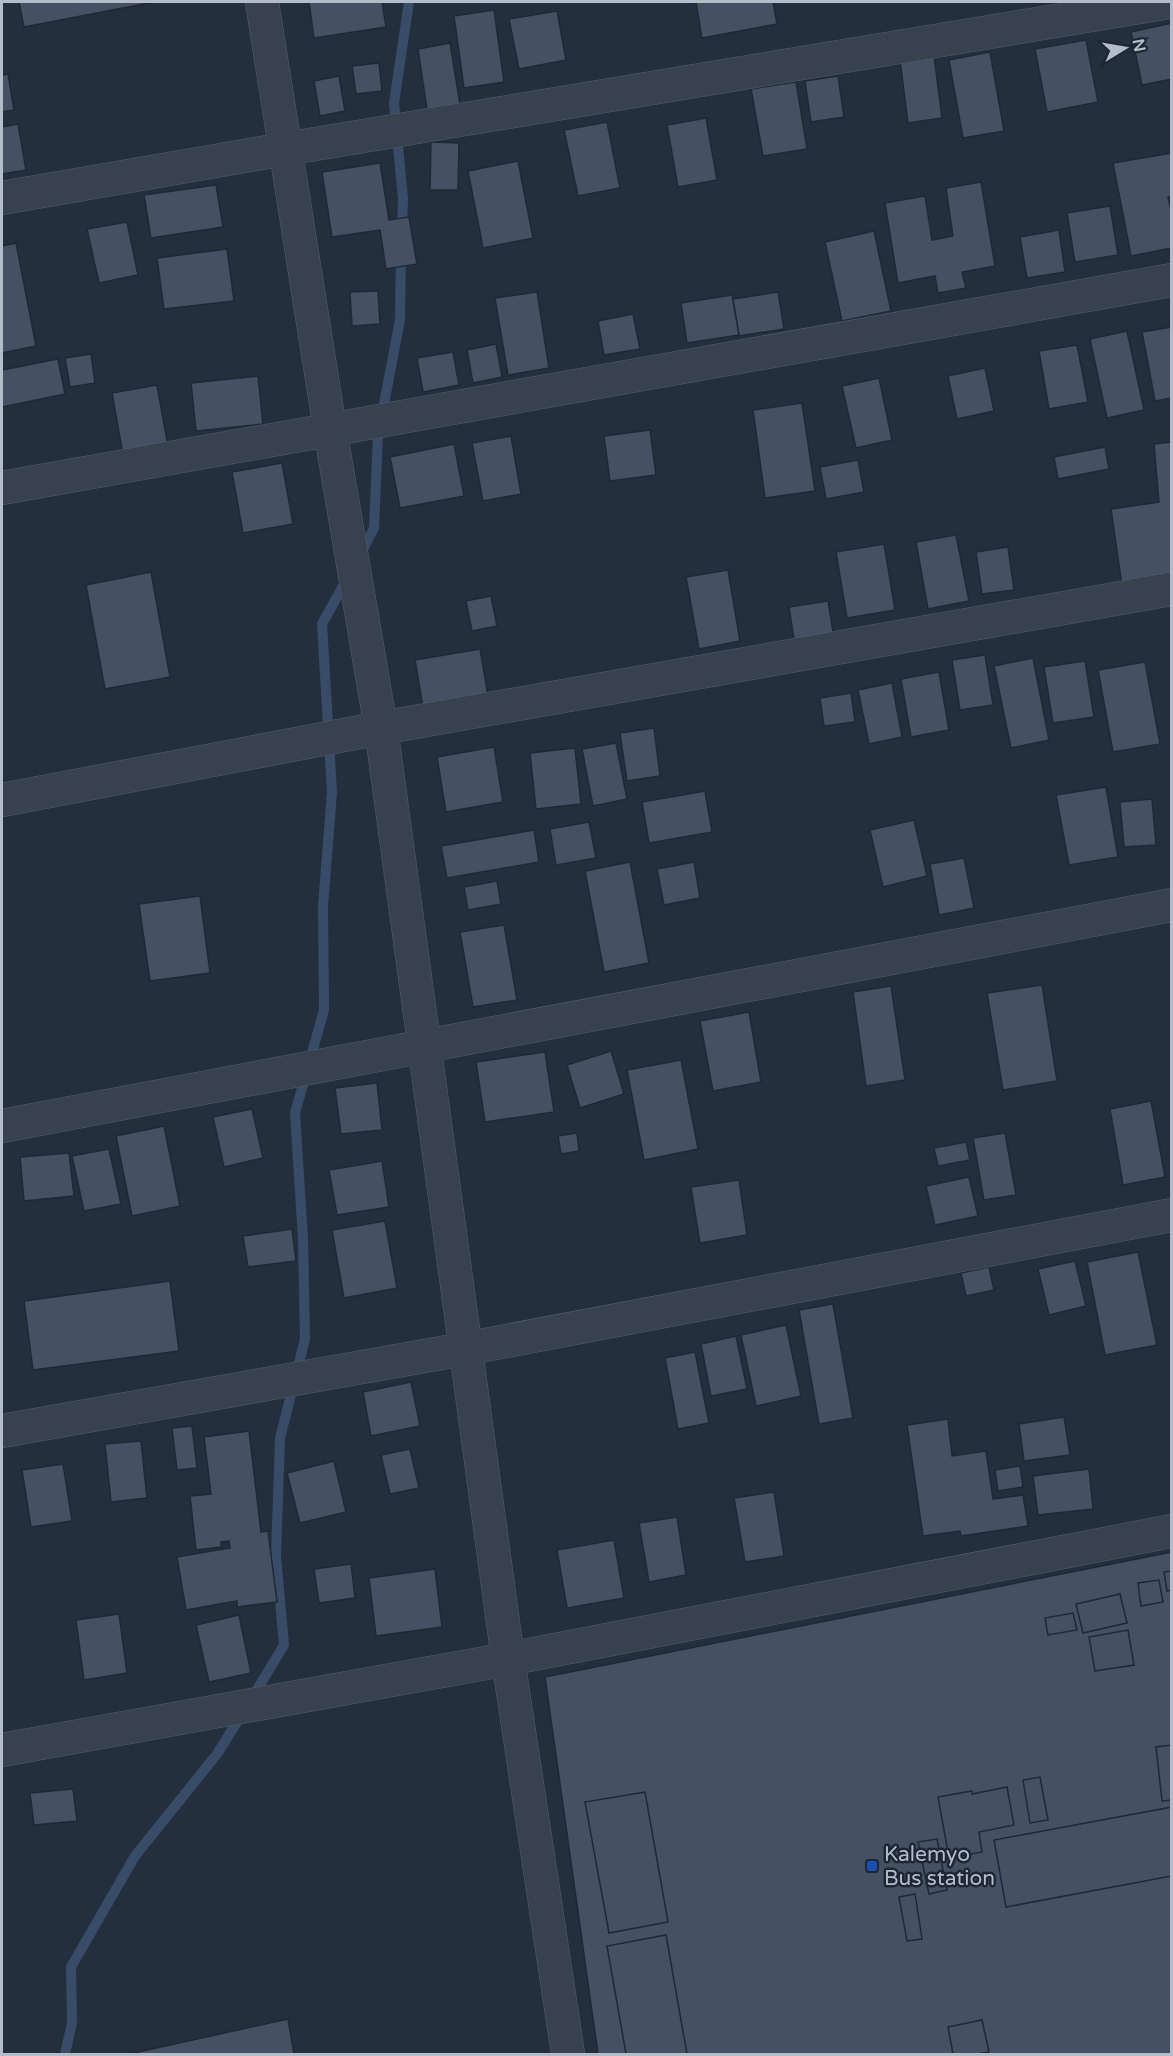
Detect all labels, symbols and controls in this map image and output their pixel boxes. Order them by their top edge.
north arrow [1095,18,1155,78]
text: N [1128,37,1150,54]
place label: Kalemyo Bus station [884,1842,995,1891]
marker: Kalemyo Bus station [865,1859,879,1873]

